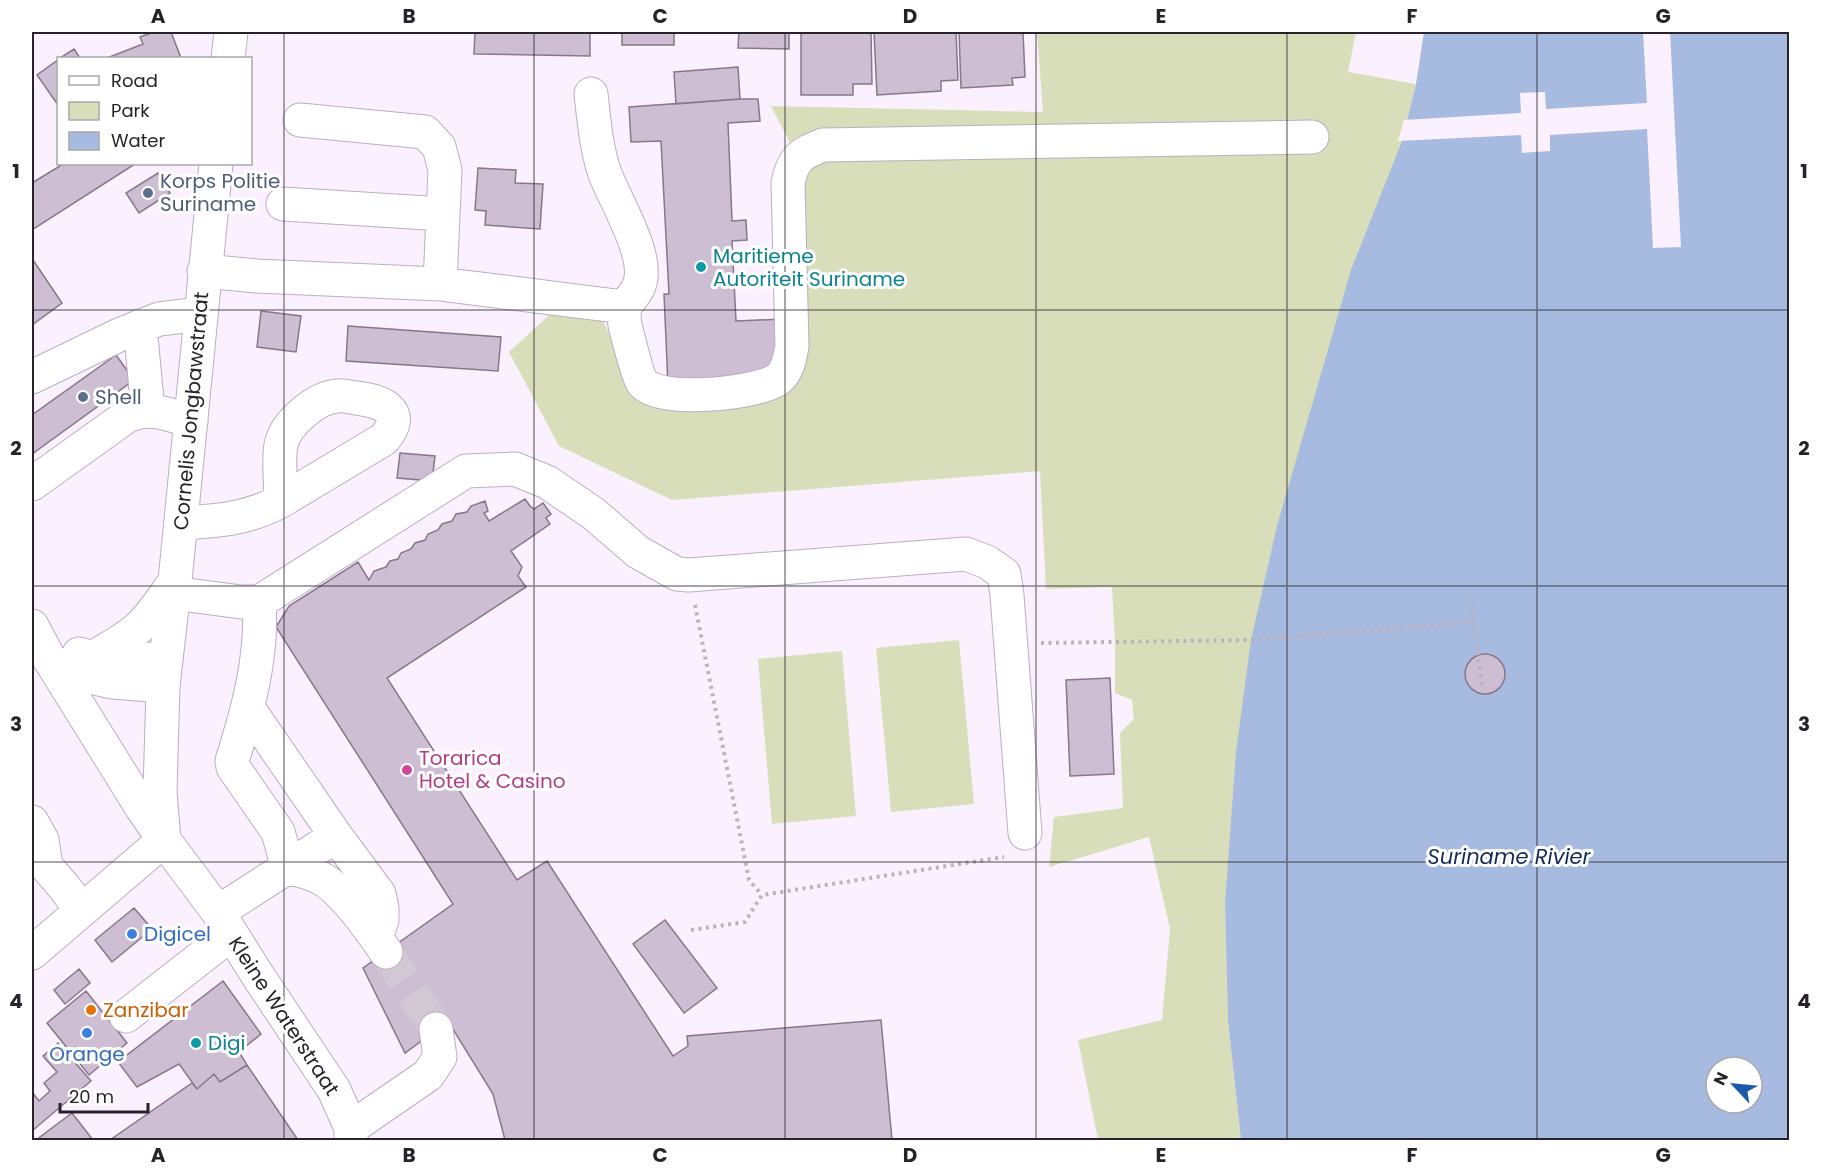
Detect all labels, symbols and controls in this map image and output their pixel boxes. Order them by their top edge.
text: A [151,2,166,30]
text: B [402,2,416,30]
text: C [652,2,668,30]
text: D [903,2,917,30]
text: E [1156,2,1166,30]
text: F [1407,2,1418,30]
text: G [1655,2,1671,30]
legend [57,57,252,165]
text: Road [111,68,158,93]
text: Park [111,98,150,123]
text: Water [111,128,165,153]
text: 1 [12,157,20,185]
text: 1 [1800,157,1808,185]
place label: Korps Politie Suriname [160,167,280,218]
marker: Korps Politie Suriname [141,186,155,200]
place label: Maritieme Autoriteit Suriname [713,242,905,293]
marker: Maritieme Autoriteit Suriname [694,260,708,274]
street label: Cornelis Jongbawstraat [167,291,215,531]
place label: Shell [95,383,142,411]
marker: Shell [76,390,90,404]
text: 2 [10,434,22,462]
text: 2 [1798,434,1810,462]
text: 3 [10,710,22,738]
text: 3 [1798,710,1810,738]
place label: Torarica Hotel & Casino [419,744,566,795]
marker: Torarica Hotel & Casino [400,763,414,777]
water label: Suriname Rivier [1428,842,1592,871]
place label: Digicel [144,920,211,948]
marker: Digicel [125,927,139,941]
street label: Kleine Waterstraat [222,931,346,1101]
text: 4 [9,987,23,1015]
text: 4 [1797,987,1811,1015]
place label: Zanzibar [103,996,189,1024]
marker: Zanzibar [84,1003,98,1017]
marker: Orange [80,1026,94,1040]
place label: Digi [208,1029,246,1057]
marker: Digi [189,1036,203,1050]
place label: Orange [49,1040,125,1068]
north arrow [1704,1055,1764,1115]
text: N [1708,1068,1734,1089]
scale bar [60,1076,148,1114]
text: 20 m [69,1084,114,1109]
text: A [151,1141,166,1169]
text: B [402,1141,416,1169]
text: C [652,1141,668,1169]
text: D [903,1141,917,1169]
text: E [1156,1141,1166,1169]
text: F [1407,1141,1418,1169]
text: G [1655,1141,1671,1169]

